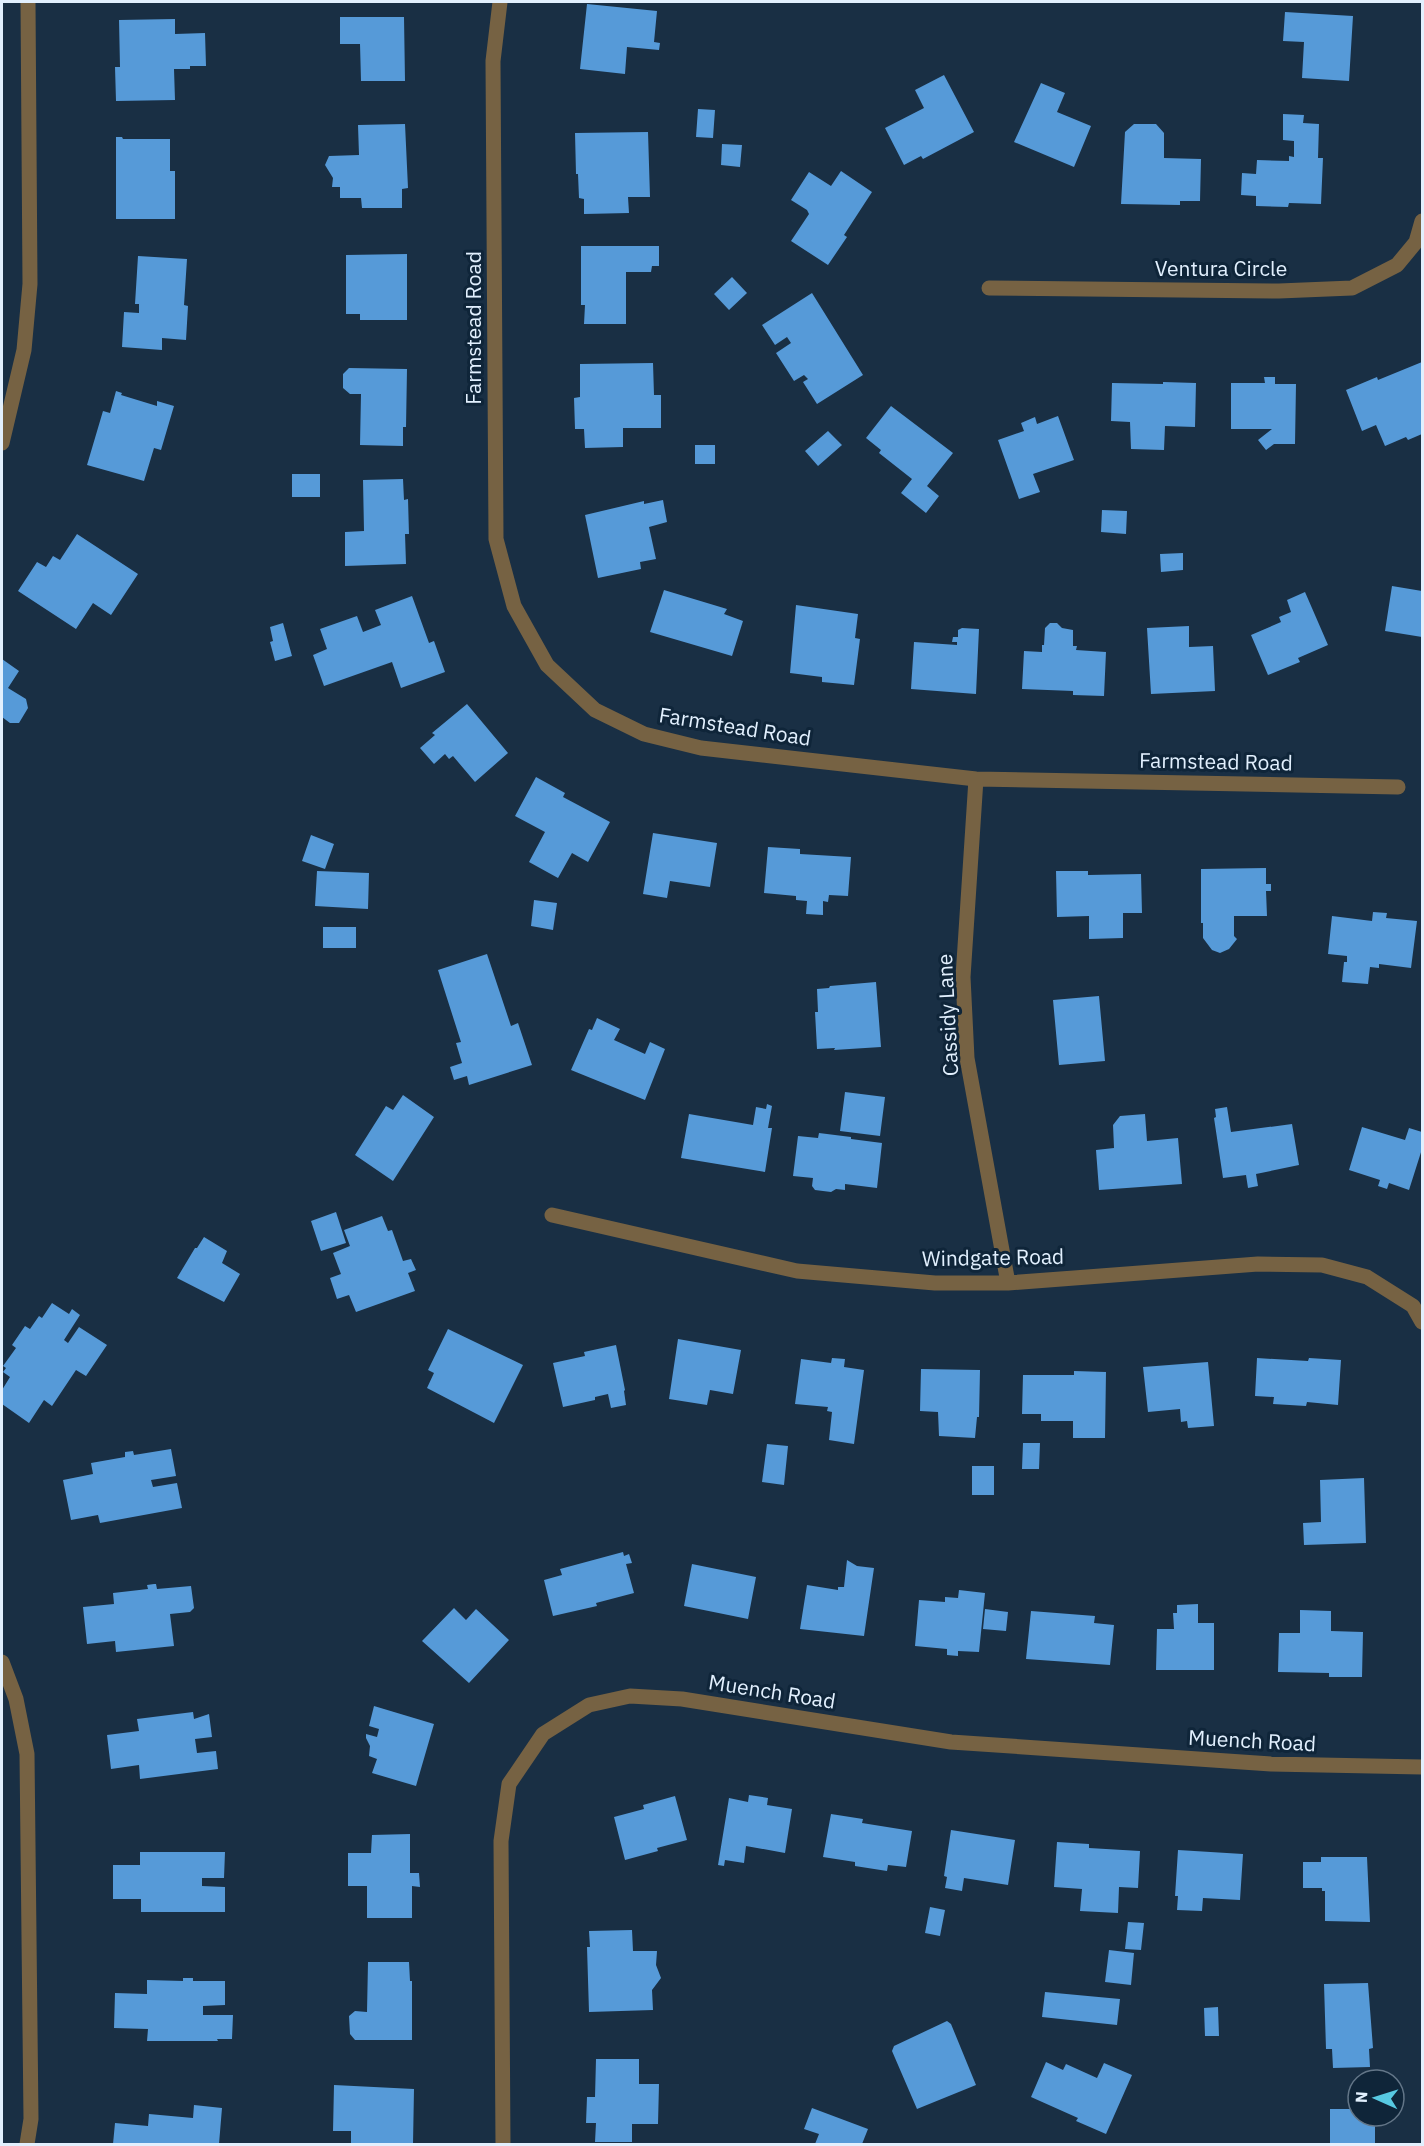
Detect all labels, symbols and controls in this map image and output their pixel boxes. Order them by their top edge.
street label: Farmstead Road [459,251,487,405]
street label: Ventura Circle [1155,254,1287,282]
street label: Farmstead Road [657,700,813,752]
street label: Farmstead Road [1139,746,1293,776]
street label: Cassidy Lane [930,953,964,1077]
street label: Windgate Road [922,1242,1064,1272]
street label: Muench Road [707,1667,838,1715]
street label: Muench Road [1187,1723,1317,1757]
north arrow [1346,2068,1406,2128]
text: N [1351,2091,1371,2104]

